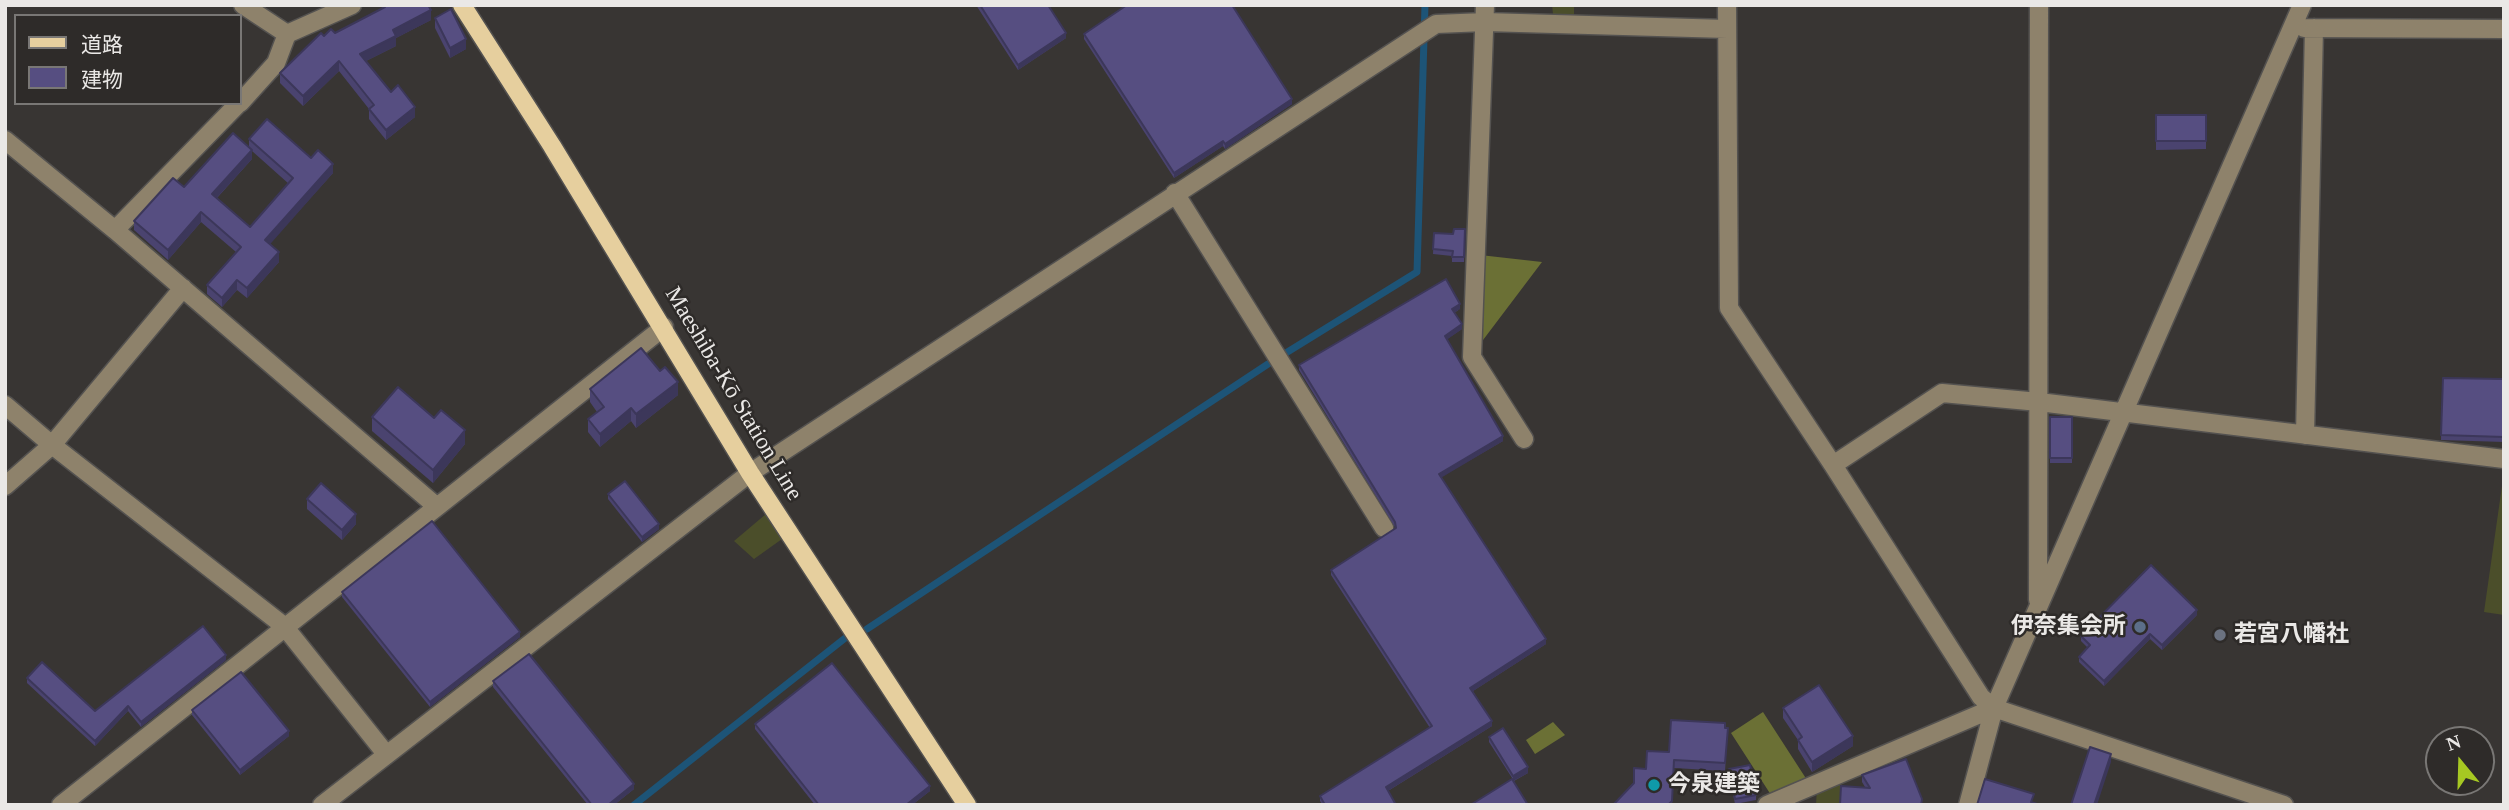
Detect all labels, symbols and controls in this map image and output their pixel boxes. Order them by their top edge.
legend [14,14,242,105]
text: 道路 [81,33,123,57]
text: 建物 [81,68,123,92]
street label: Maeshiba-Kō Station Line [658,282,808,506]
place label: 伊奈集会所 [2011,613,2126,641]
marker: 伊奈集会所 [2132,619,2148,635]
place label: 若宮八幡社 [2234,621,2349,649]
marker: 若宮八幡社 [2212,627,2228,643]
north arrow [2425,726,2495,796]
text: N [2444,730,2464,755]
place label: 今泉建築 [1668,771,1760,799]
marker: 今泉建築 [1646,777,1662,793]

